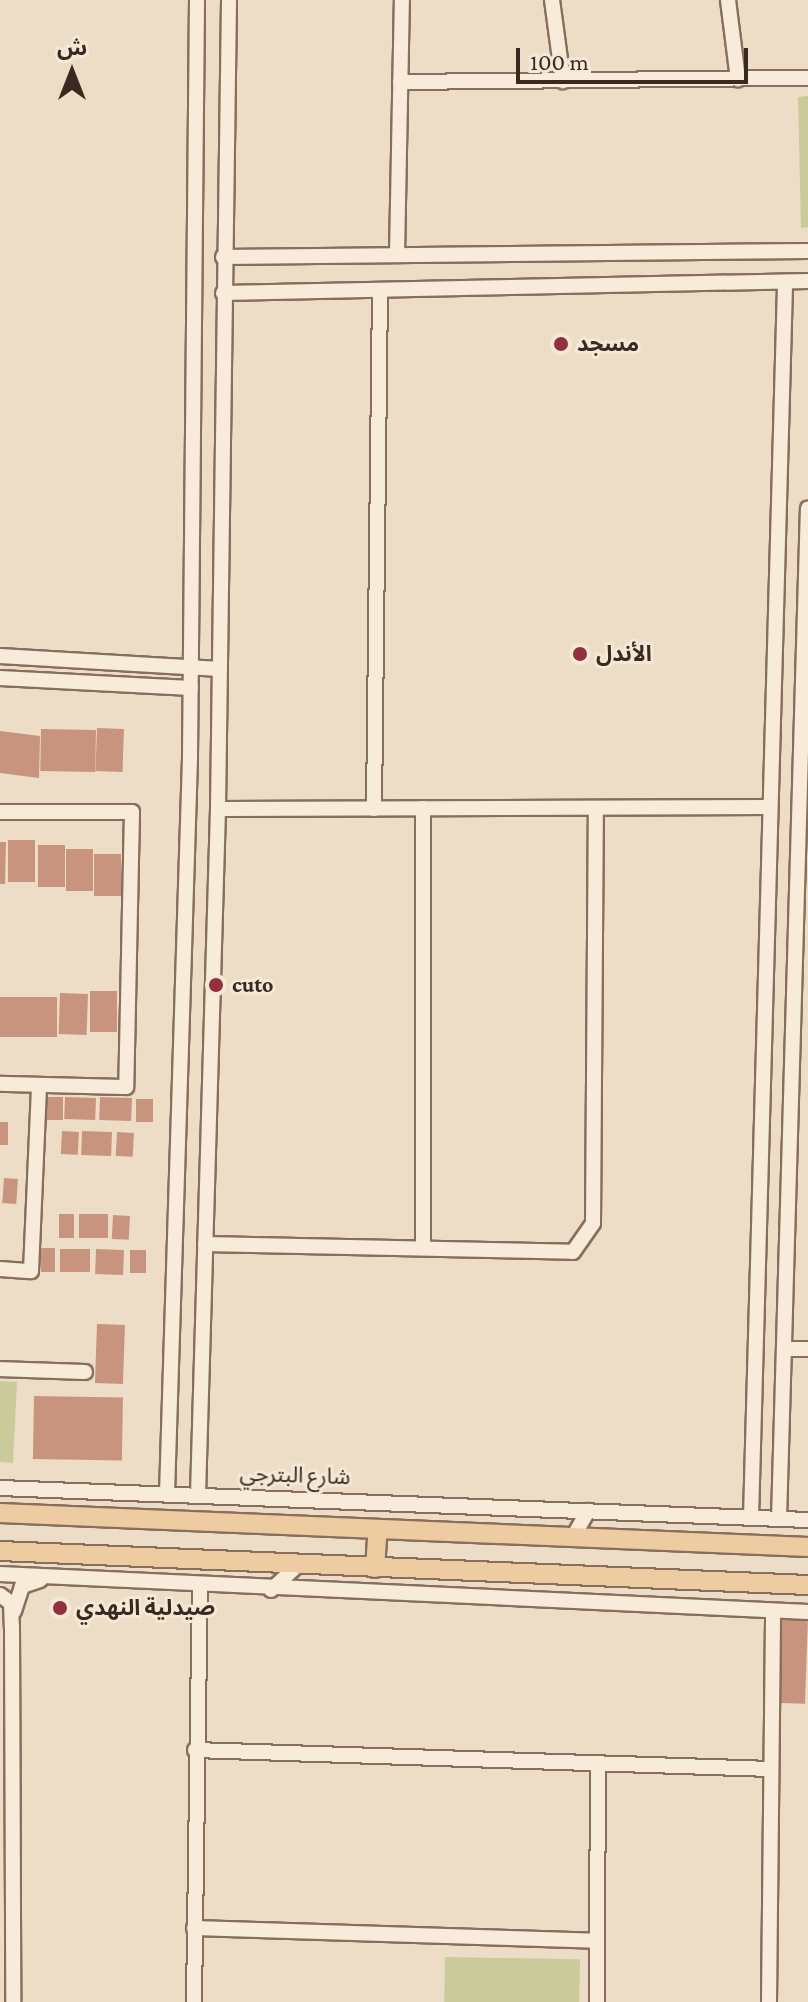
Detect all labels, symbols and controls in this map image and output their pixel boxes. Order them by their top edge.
north arrow [32,32,112,112]
scale bar [520,32,752,82]
text: ش [57,35,87,60]
text: 100 m [530,48,589,75]
place label: مسجد [577,331,639,357]
marker: مسجد [552,335,570,353]
place label: الأندل [596,641,652,667]
marker: الأندل [571,645,589,663]
place label: cuto [232,972,273,998]
marker: cuto [207,976,225,994]
street label: شارع البترجي [239,1460,351,1490]
place label: صيدلية النهدي [76,1595,215,1621]
marker: صيدلية النهدي [51,1599,69,1617]

